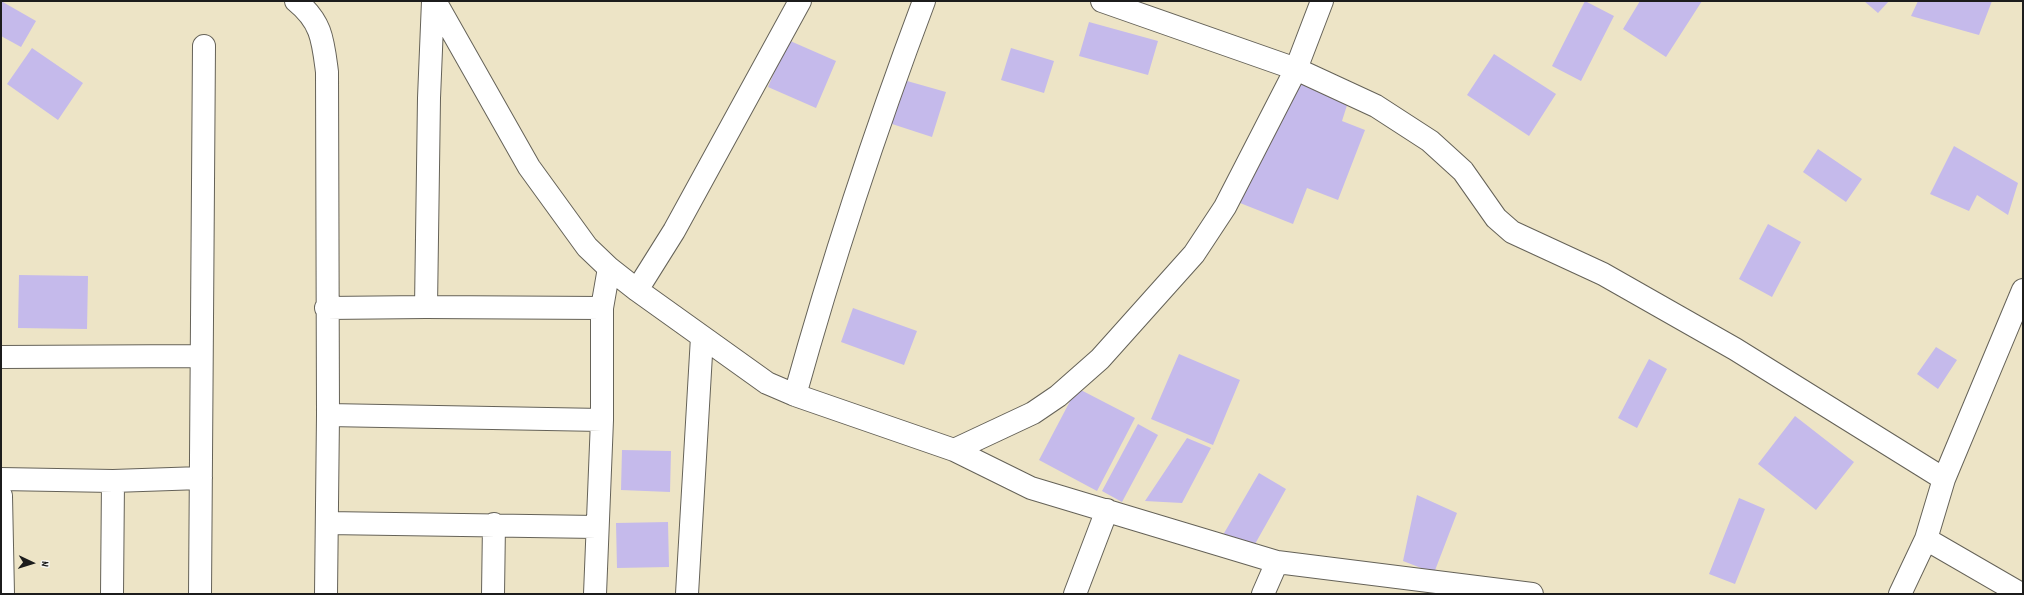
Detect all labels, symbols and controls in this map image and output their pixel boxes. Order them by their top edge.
north arrow [12,543,52,583]
text: N [36,561,52,567]

